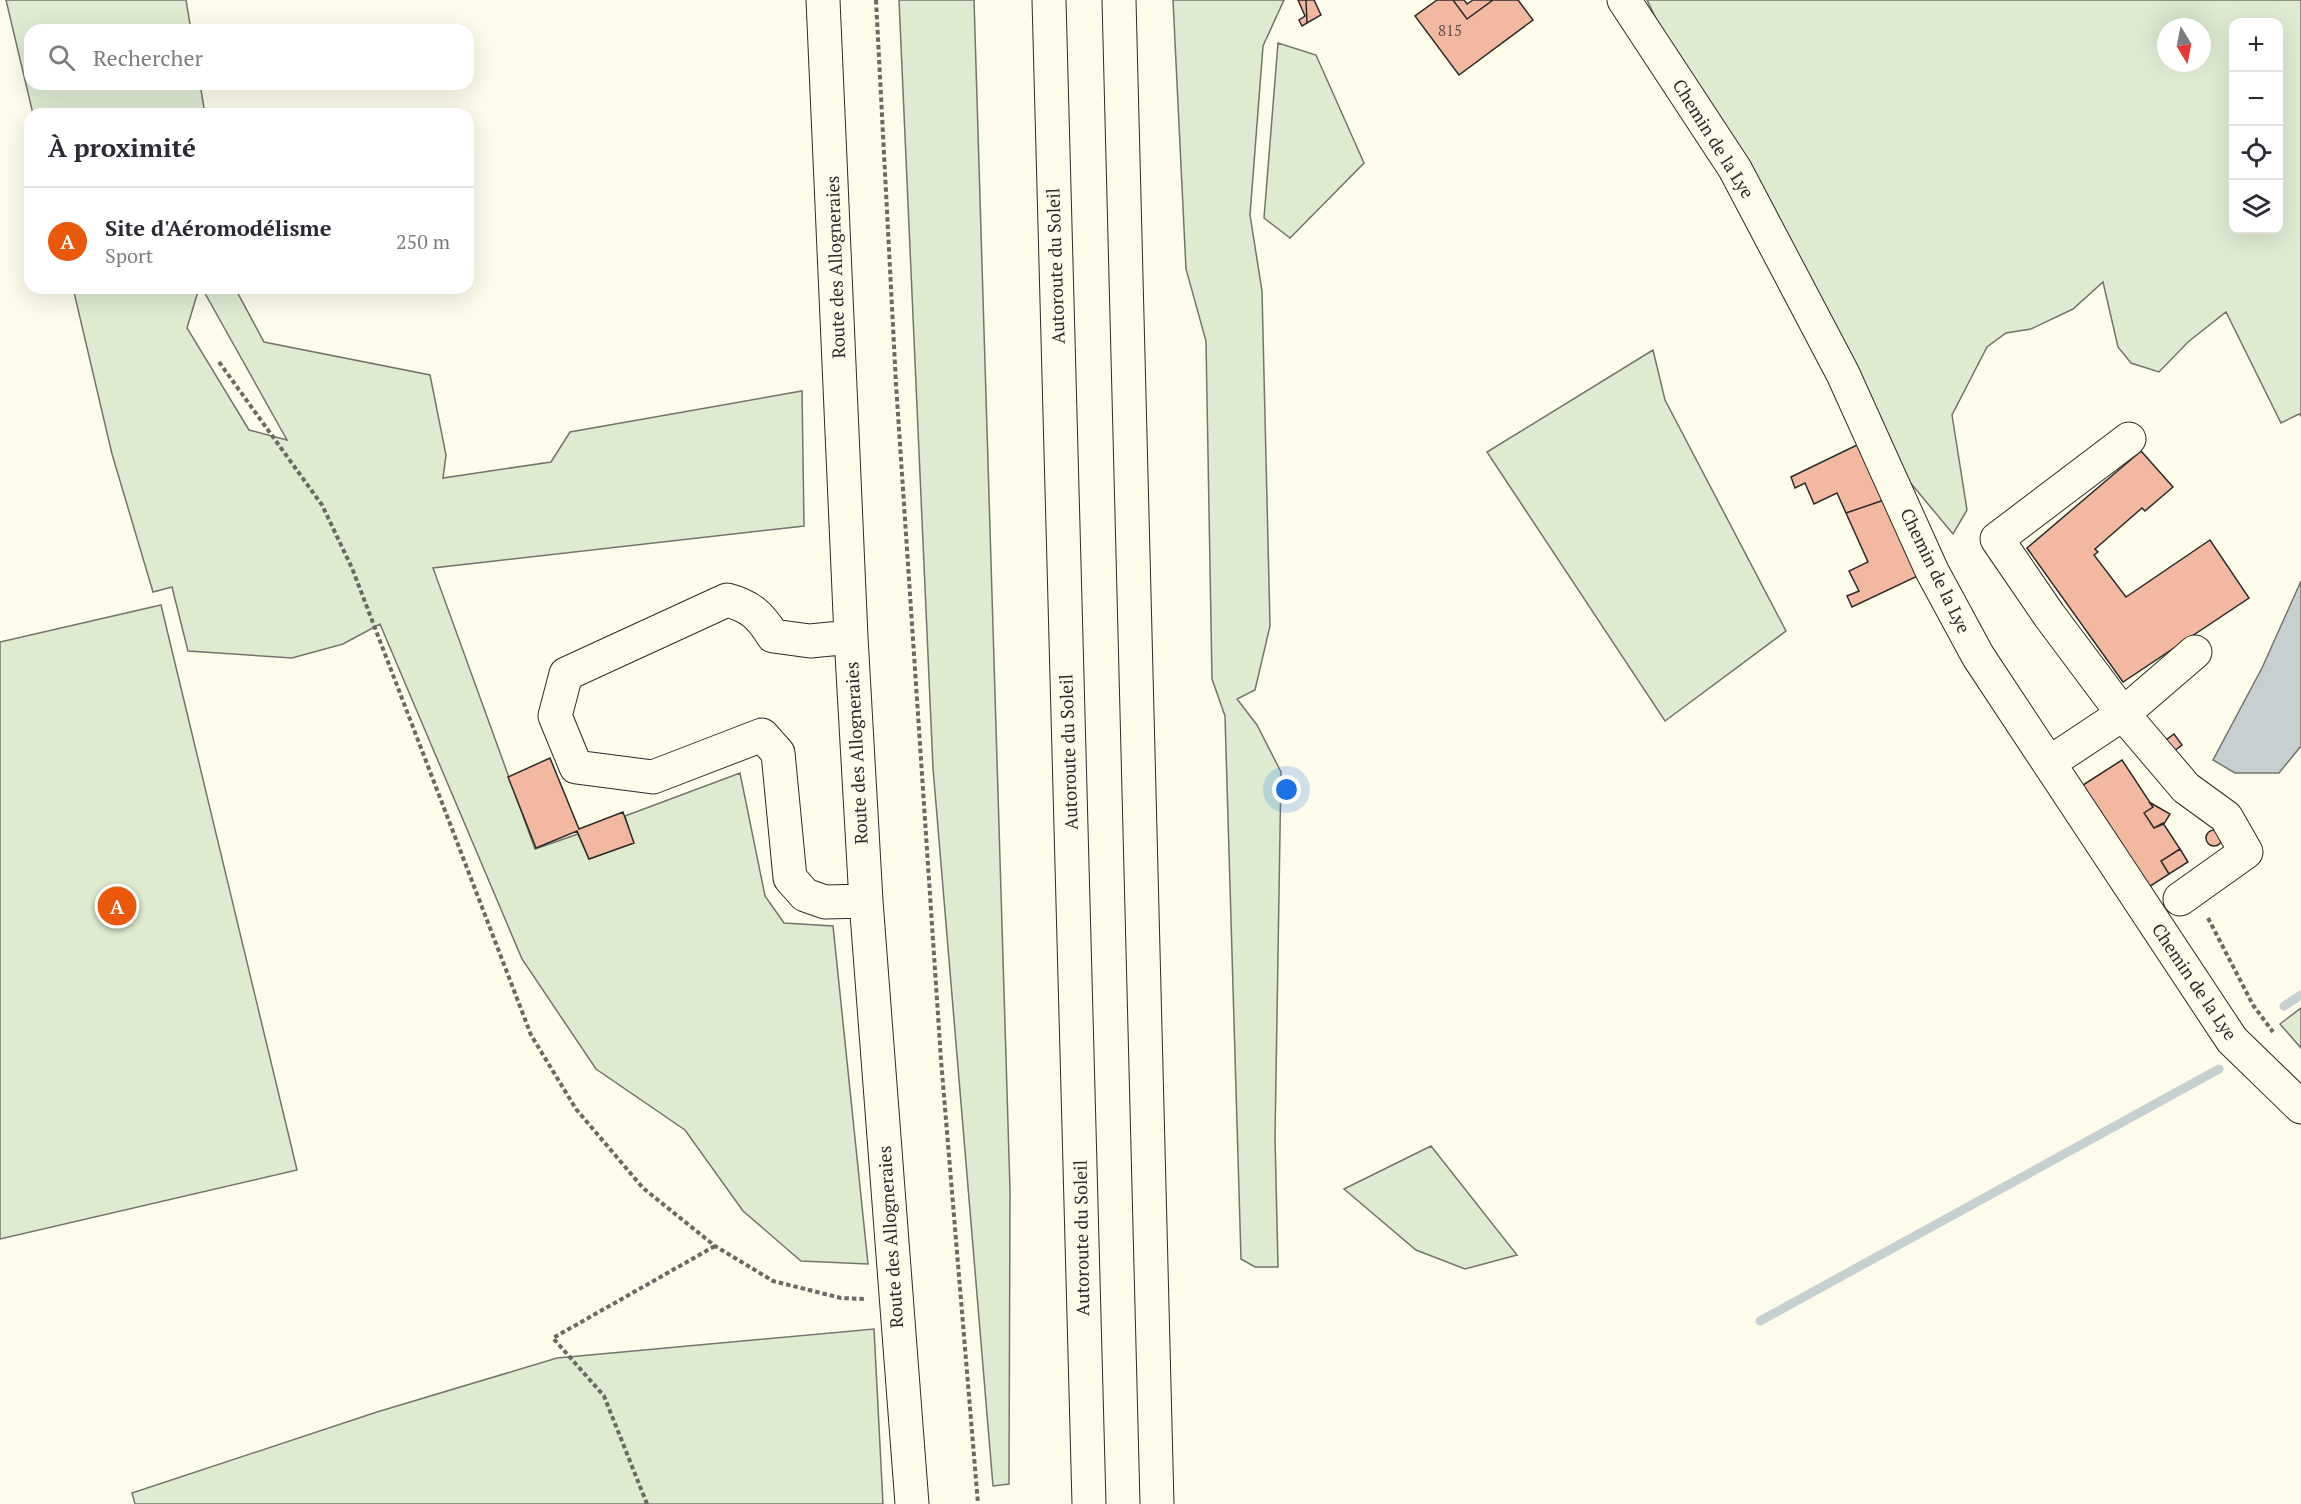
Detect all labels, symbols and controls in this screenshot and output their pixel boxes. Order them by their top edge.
north arrow [2157,18,2211,72]
map controls [2229,18,2283,234]
button: + [2229,18,2283,72]
house number: 815 [1438,20,1462,40]
search box [24,24,474,90]
icon: search [45,41,78,74]
text: Rechercher [93,43,203,72]
button: − [2229,72,2283,126]
street label: Chemin de la Lye [1668,74,1760,203]
button: locate [2229,126,2283,180]
text: À proximité [48,130,196,164]
street label: Route des Allogneraies [820,175,850,359]
button: layers [2229,180,2283,234]
street label: Autoroute du Soleil [1040,188,1070,344]
text: Site d'Aéromodélisme [105,213,332,242]
text: A [60,228,75,255]
text: 250 m [396,228,450,255]
text: Sport [105,242,153,269]
street label: Chemin de la Lye [1895,504,1977,637]
street label: Route des Allogneraies [839,661,873,845]
street label: Autoroute du Soleil [1053,674,1083,830]
your location [1272,775,1301,804]
pin: A [98,884,136,928]
street label: Chemin de la Lye [2147,918,2243,1045]
street label: Route des Allogneraies [872,1145,908,1329]
street label: Autoroute du Soleil [1068,1160,1094,1316]

